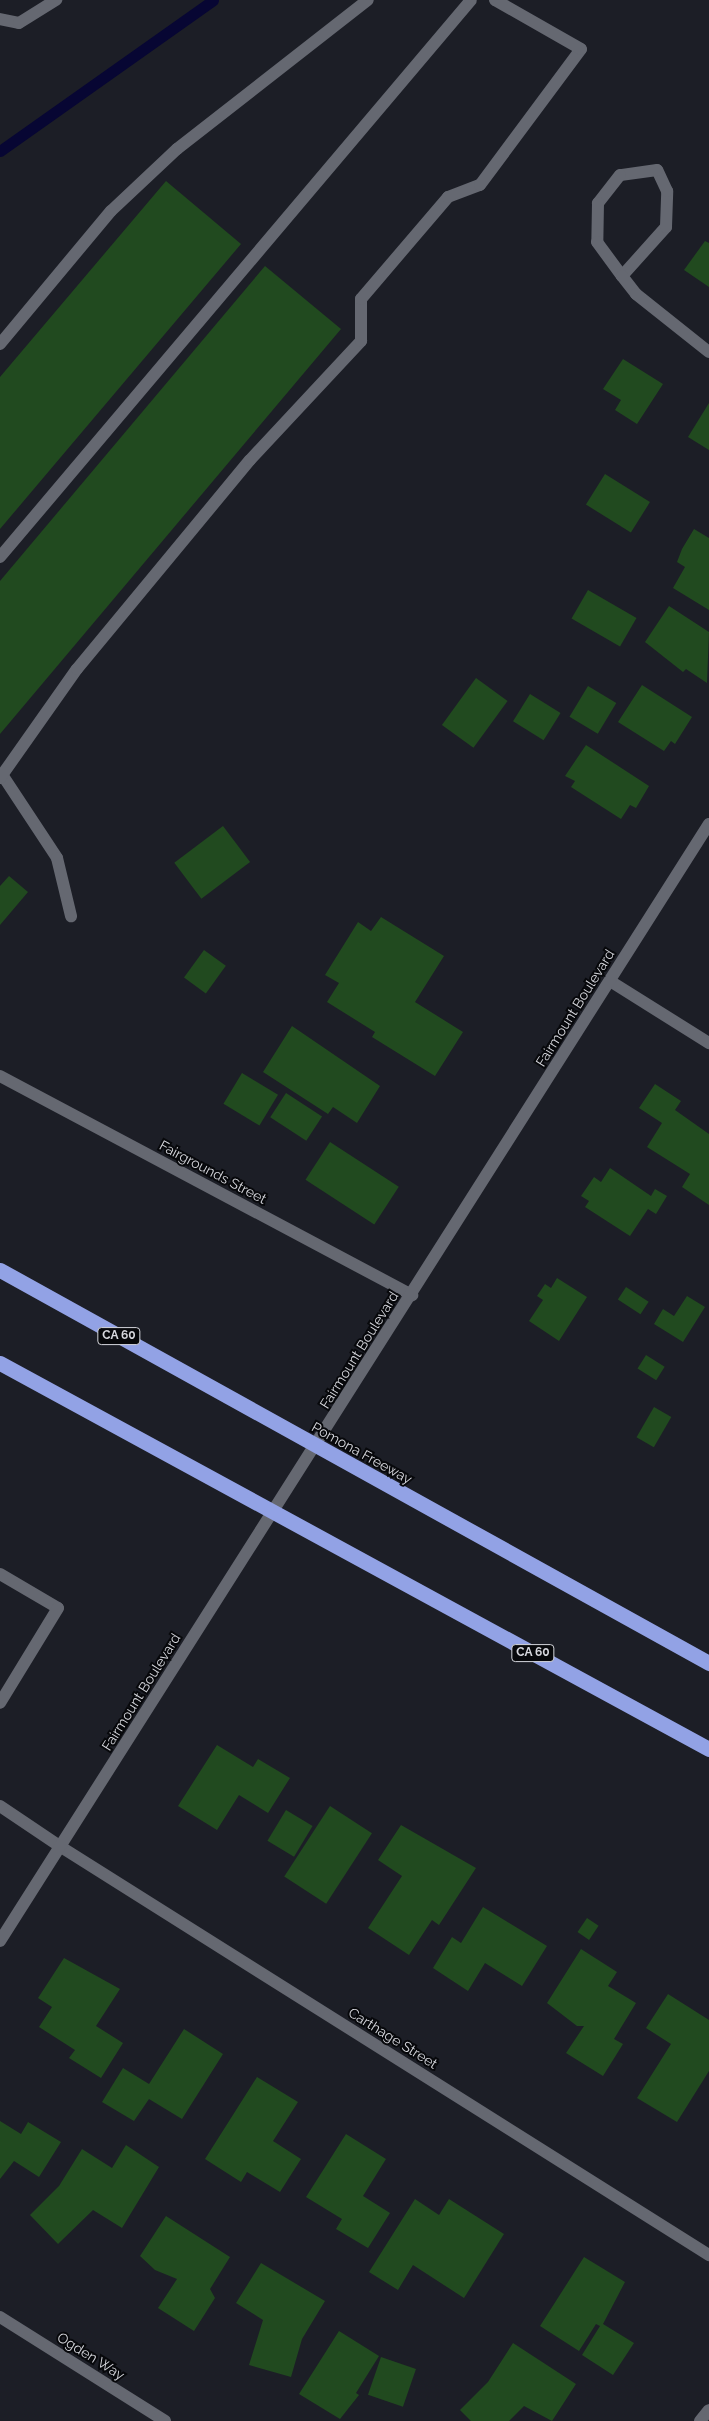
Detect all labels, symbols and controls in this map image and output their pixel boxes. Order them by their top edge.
street label: Fairmount Boulevard [532,946,618,1070]
street label: Fairgrounds Street [157,1137,269,1207]
street label: Fairmount Boulevard [316,1288,402,1412]
road number: CA 60 [96,1326,142,1345]
street label: Pomona Freeway [309,1418,415,1488]
street label: Fairmount Boulevard [98,1630,184,1754]
road number: CA 60 [510,1644,556,1662]
street label: Carthage Street [345,2004,441,2072]
street label: Ogden Way [54,2329,128,2383]

